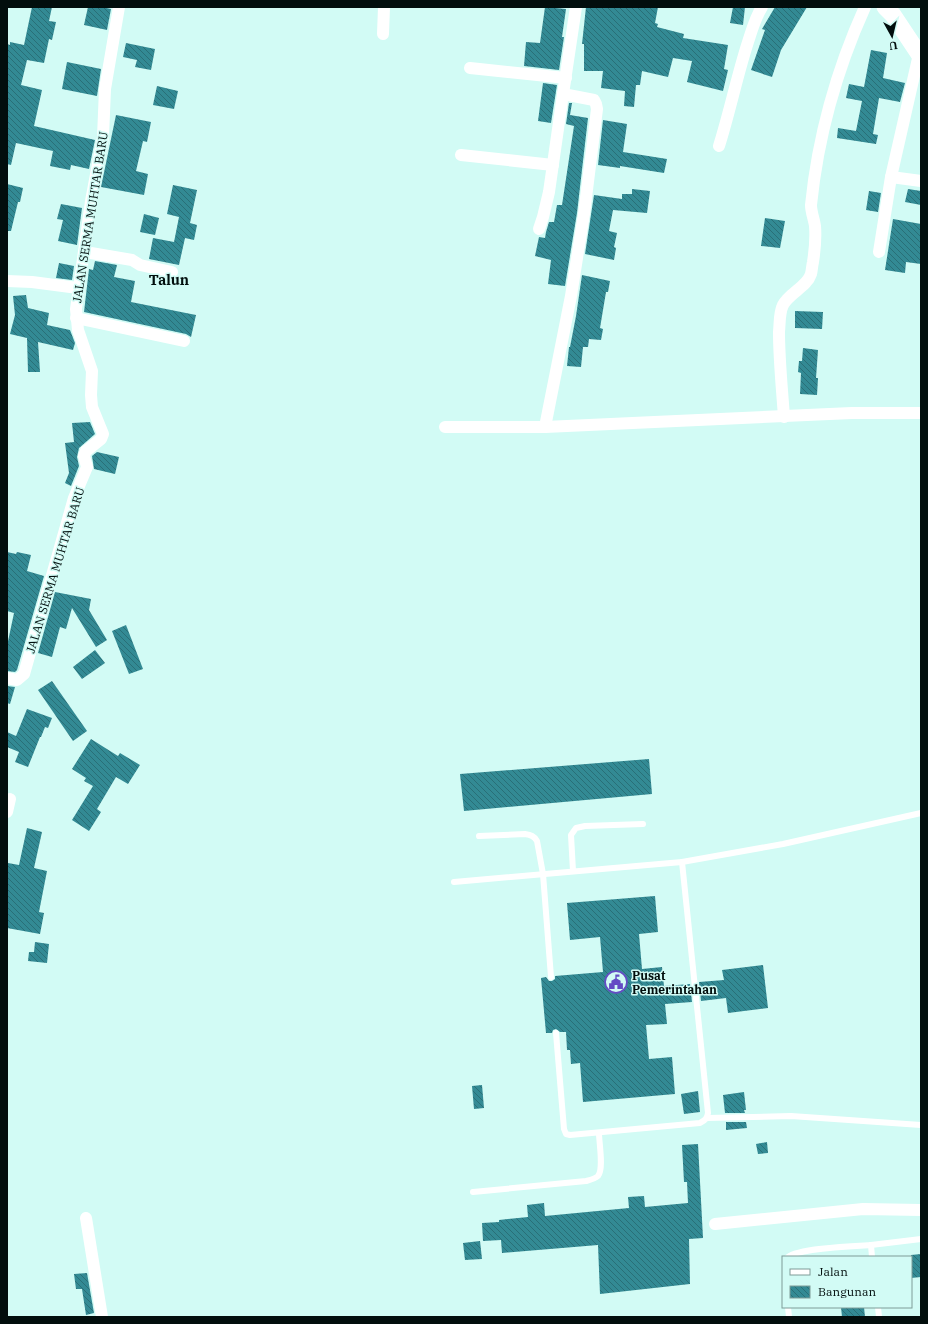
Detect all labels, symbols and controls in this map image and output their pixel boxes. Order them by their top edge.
north arrow [872,16,912,56]
text: U [888,38,899,53]
street label: JALAN SERMA MUHTAR BARU [69,130,111,304]
district label: Talun [149,271,189,289]
street label: JALAN SERMA MUHTAR BARU [23,485,88,655]
place label: Pusat Pemerintahan [632,968,717,997]
public building icon: Pusat Pemerintahan [603,969,629,995]
legend [782,1256,912,1308]
text: Jalan [818,1264,848,1279]
text: Bangunan [818,1284,876,1299]

